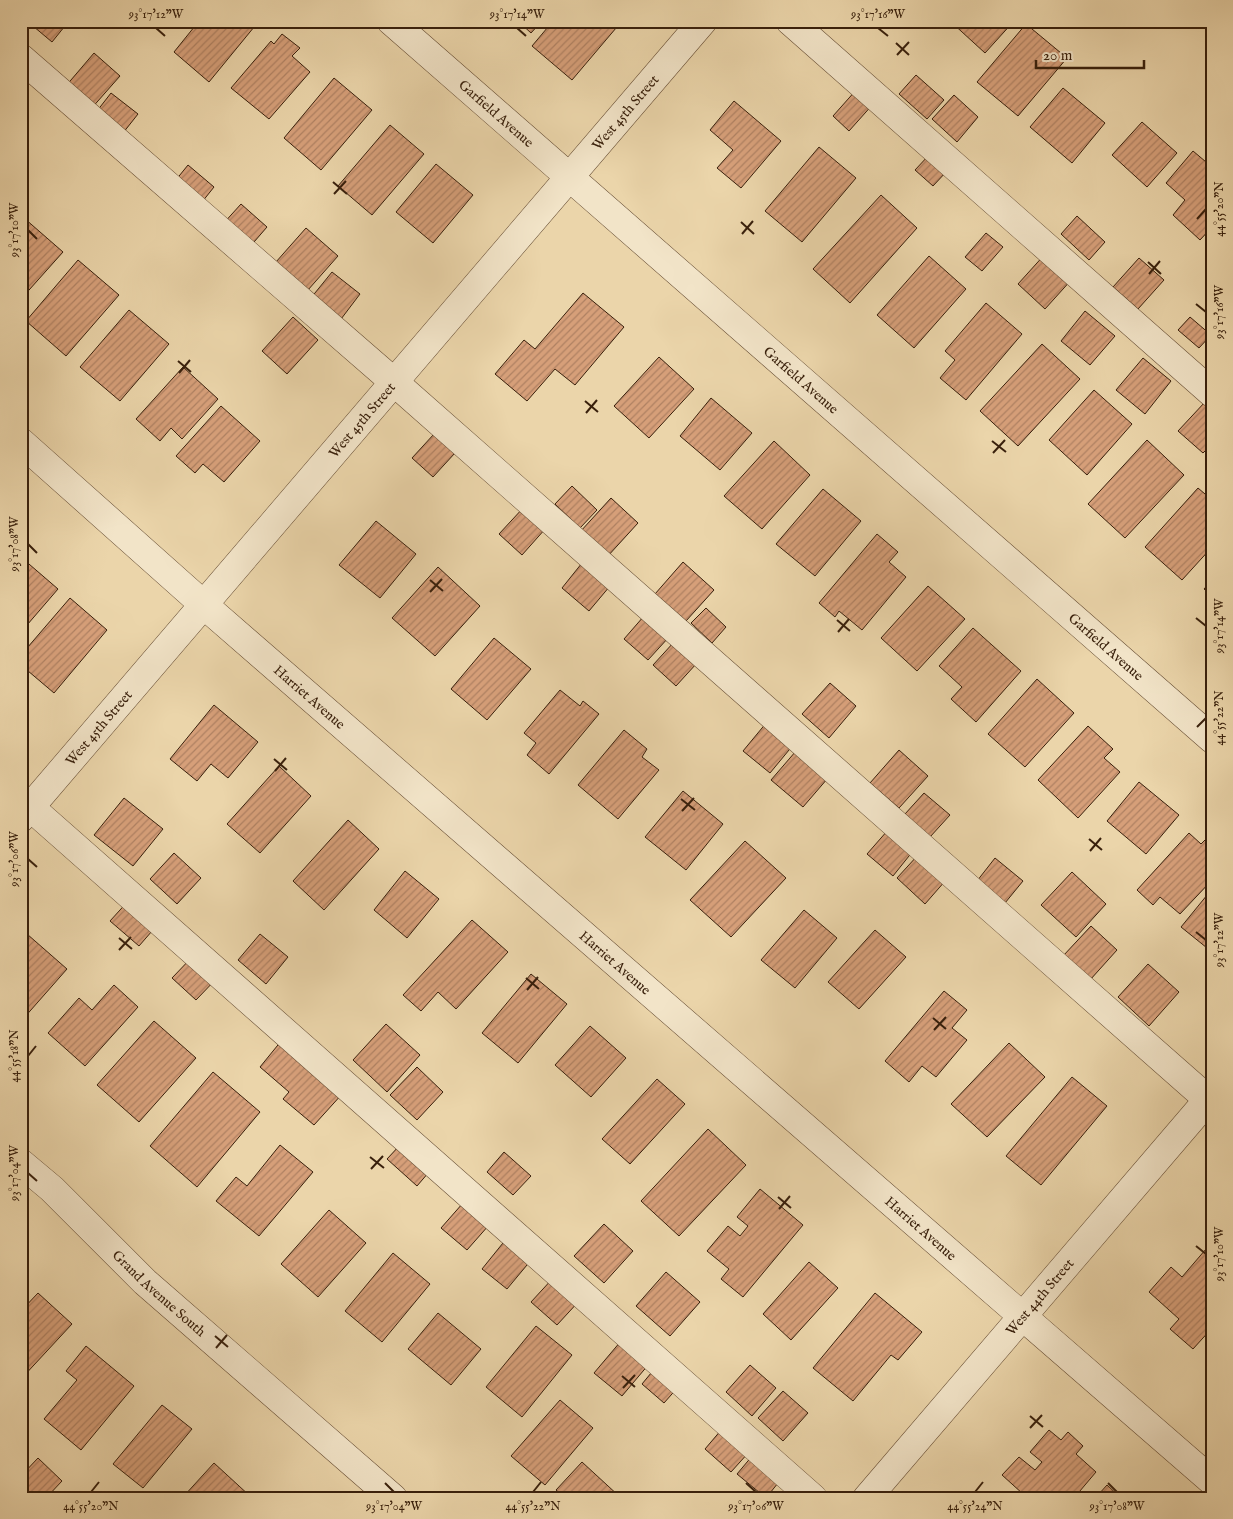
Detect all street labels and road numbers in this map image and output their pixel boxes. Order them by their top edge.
street label: West 45th Street [588,71,663,154]
street label: Garfield Avenue [454,76,537,152]
street label: Garfield Avenue [759,343,842,419]
street label: West 45th Street [325,379,400,462]
street label: Garfield Avenue [1064,609,1147,685]
street label: Harriet Avenue [269,661,349,734]
street label: West 45th Street [62,687,137,770]
street label: Harriet Avenue [575,927,655,1000]
street label: Harriet Avenue [881,1193,960,1265]
street label: Grand Avenue South [108,1246,210,1341]
street label: West 44th Street [1002,1255,1078,1340]

